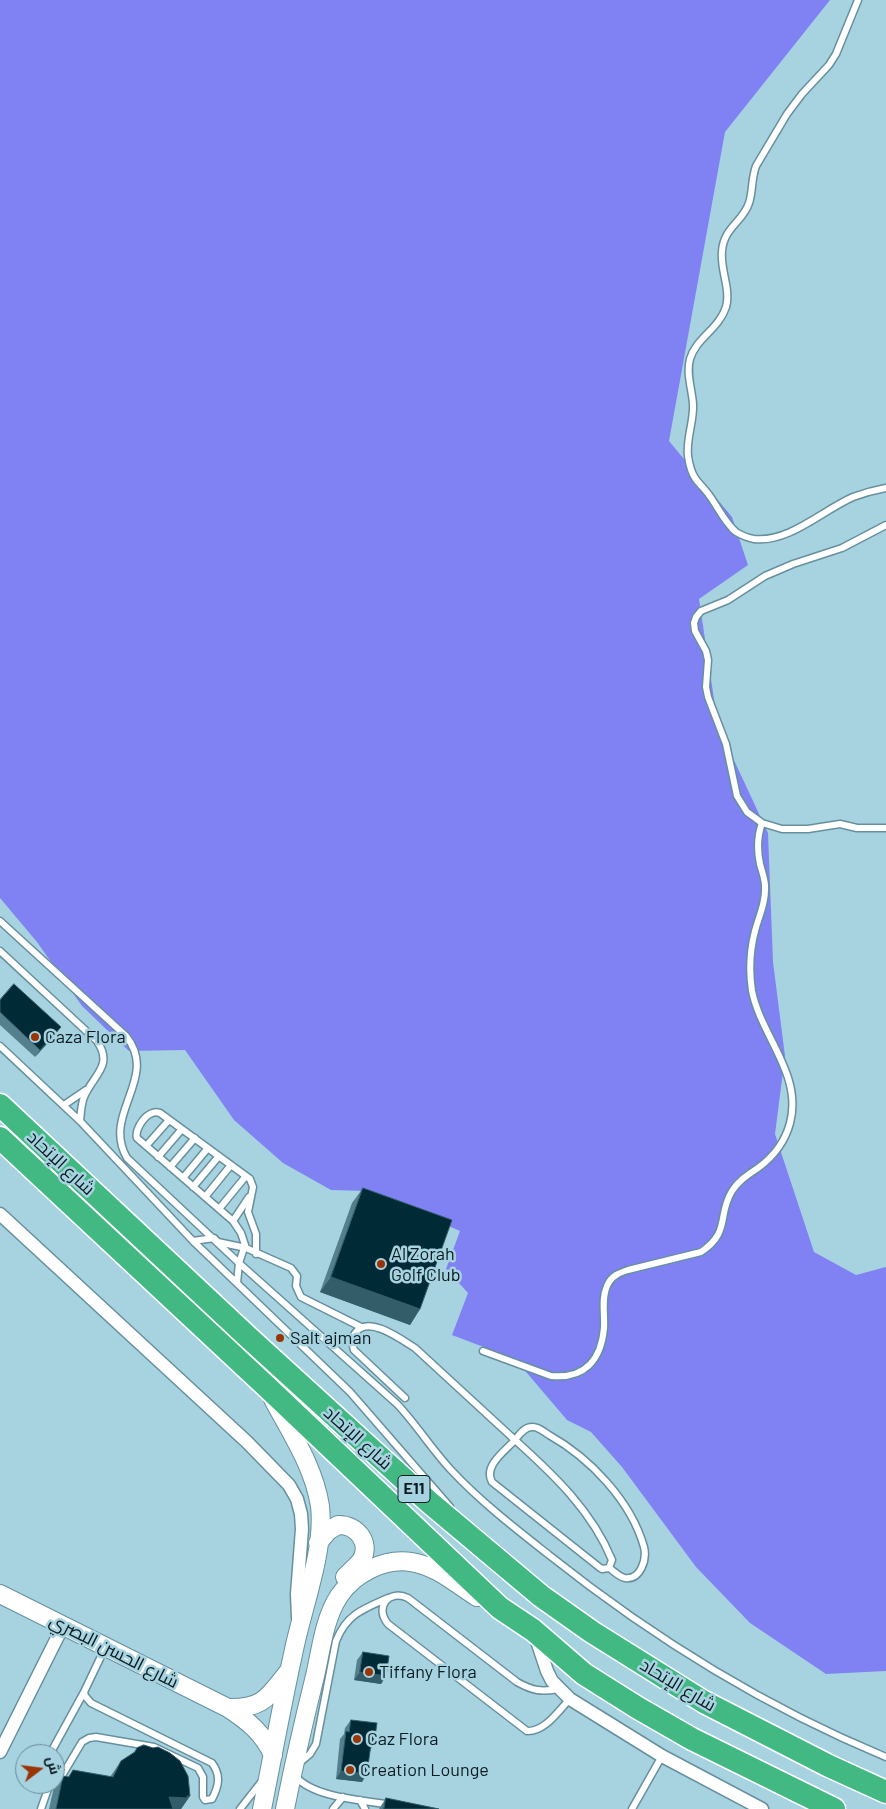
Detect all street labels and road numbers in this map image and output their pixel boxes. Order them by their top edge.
street label: شارع الإتحاد [23,1126,99,1200]
street label: شارع الإتحاد [319,1402,397,1474]
road number: E11 [398,1476,430,1502]
street label: شارع الحسن البصري [46,1609,182,1693]
street label: شارع الإتحاد [636,1654,720,1716]

